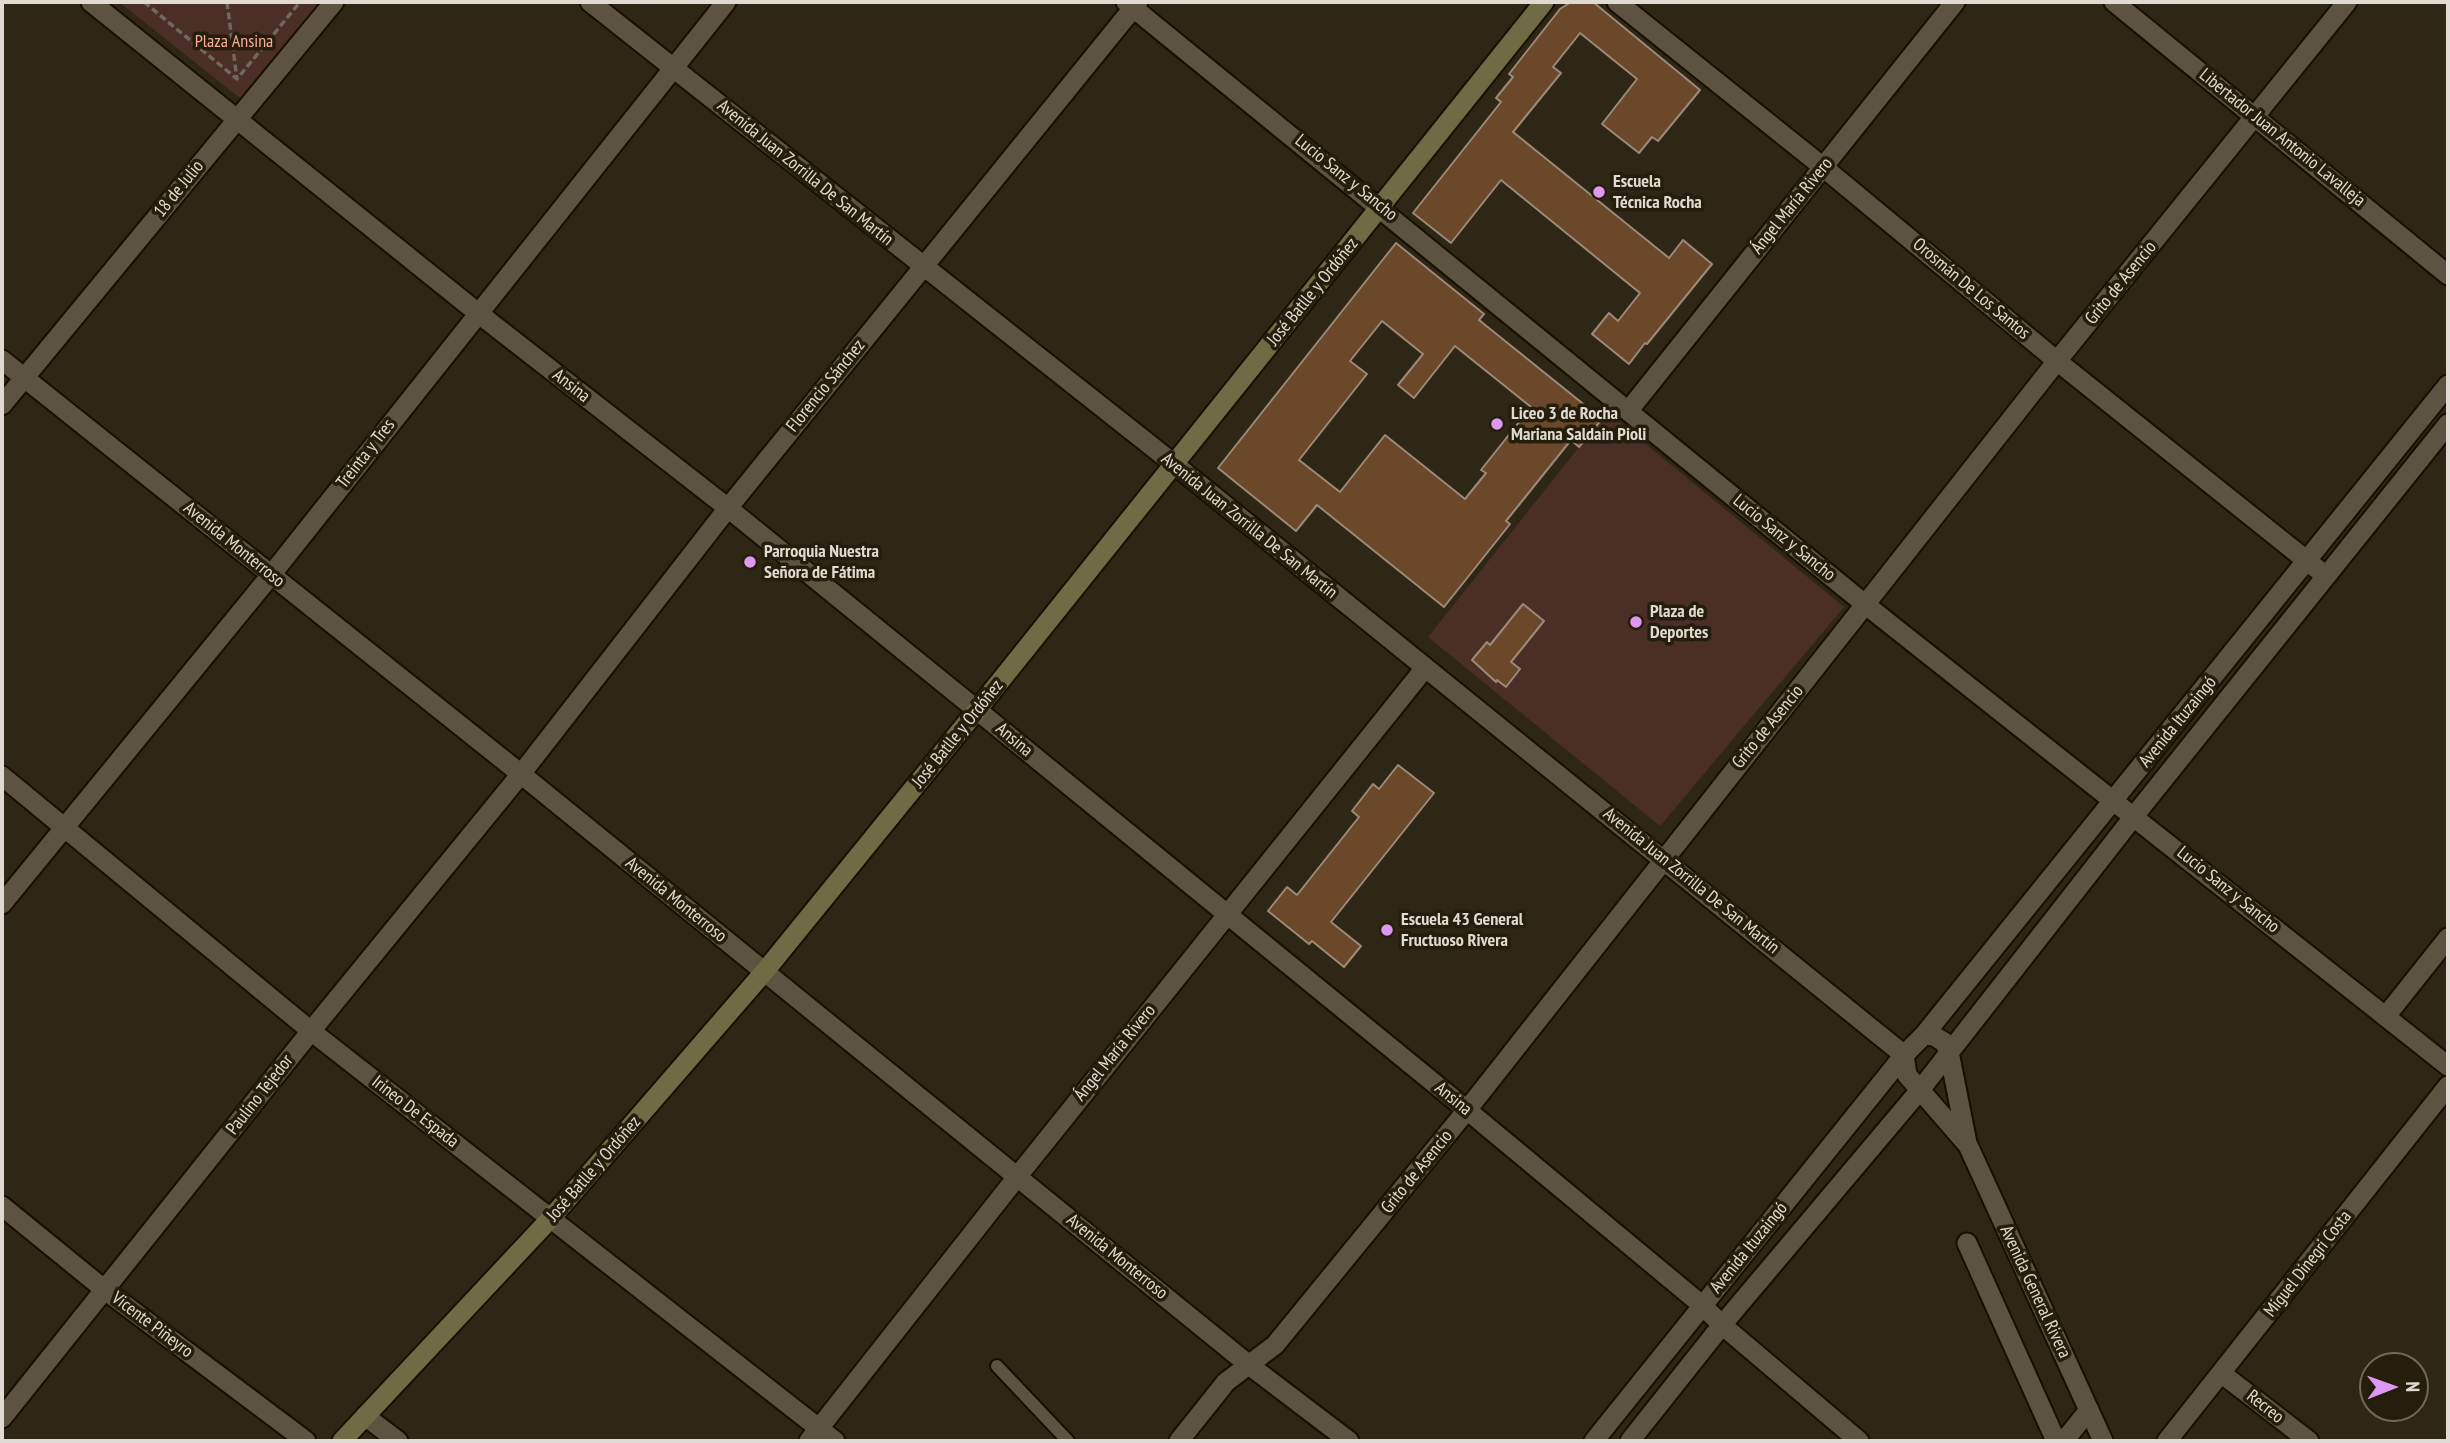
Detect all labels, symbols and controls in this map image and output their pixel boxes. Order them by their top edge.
park label: Plaza Ansina [195,31,273,53]
street label: Libertador Juan Antonio Lavalleja [2195,64,2369,212]
street label: Avenida Juan Zorrilla De San Martín [713,95,897,251]
street label: Lucio Sanz y Sancho [1290,130,1402,226]
street label: Ángel María Rivero [1747,153,1837,259]
street label: 18 de Julio [149,156,209,222]
place label: Escuela Técnica Rocha [1613,171,1702,214]
marker: Escuela Técnica Rocha [1591,184,1607,200]
street label: José Batlle y Ordóñez [1263,234,1363,350]
street label: Orosmán De Los Santos [1908,234,2034,344]
street label: Grito de Asencio [2081,237,2161,329]
street label: Florencio Sánchez [782,335,870,437]
street label: Ansina [548,365,594,407]
place label: Liceo 3 de Rocha Mariana Saldain Pioli [1511,403,1646,446]
street label: Treinta y Tres [332,415,400,493]
marker: Liceo 3 de Rocha Mariana Saldain Pioli [1489,416,1505,432]
street label: Avenida Juan Zorrilla De San Martín [1157,448,1341,604]
street label: Lucio Sanz y Sancho [1728,490,1840,586]
street label: Avenida Monterroso [179,498,289,592]
place label: Parroquia Nuestra Señora de Fátima [764,541,879,584]
marker: Parroquia Nuestra Señora de Fátima [742,554,758,570]
place label: Plaza de Deportes [1650,601,1708,644]
marker: Plaza de Deportes [1628,614,1644,630]
street label: Avenida Ituzaingó [2135,672,2221,772]
street label: José Batlle y Ordóñez [908,676,1008,792]
street label: Grito de Asencio [1728,681,1808,773]
street label: Ansina [991,718,1037,762]
street label: Avenida Juan Zorrilla De San Martín [1599,803,1783,959]
street label: Lucio Sanz y Sancho [2172,842,2284,938]
street label: Avenida Monterroso [621,853,731,947]
place label: Escuela 43 General Fructuoso Rivera [1401,909,1523,951]
marker: Escuela 43 General Fructuoso Rivera [1379,922,1395,938]
street label: Ángel María Rivero [1070,1000,1160,1106]
street label: Paulino Tejedor [222,1051,298,1139]
street label: Irineo De Espada [367,1071,463,1153]
street label: Ansina [1430,1078,1476,1120]
street label: José Batlle y Ordóñez [542,1112,646,1226]
street label: Grito de Asencio [1377,1126,1457,1218]
street label: Avenida Ituzaingó [1706,1198,1792,1298]
street label: Miguel Dinegri Costa [2260,1206,2356,1322]
street label: Avenida Monterroso [1062,1210,1172,1304]
street label: Avenida General Rivera [1995,1222,2075,1362]
street label: Vicente Piñeyro [107,1287,197,1363]
north arrow [2359,1352,2429,1422]
text: N [2401,1381,2425,1392]
street label: Recreo [2242,1386,2288,1428]

